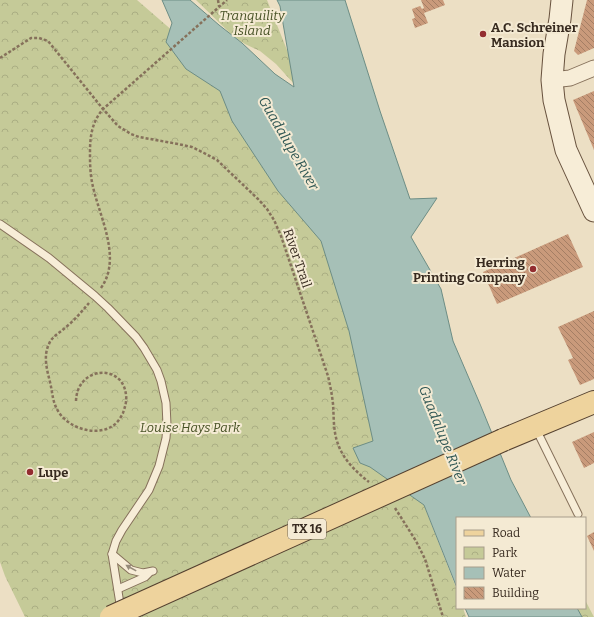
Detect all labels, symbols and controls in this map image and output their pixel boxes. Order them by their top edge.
park label: Tranquility Island [219,8,286,38]
place label: A.C. Schreiner Mansion [491,20,578,50]
marker: A.C. Schreiner Mansion [478,29,488,39]
water label: Guadalupe River [255,93,323,194]
street label: River Trail [280,227,315,290]
place label: Herring Printing Company [413,255,526,285]
marker: Herring Printing Company [528,264,538,274]
water label: Guadalupe River [415,383,471,488]
park label: Louise Hays Park [140,420,241,435]
place label: Lupe [38,465,68,480]
marker: Lupe [25,467,35,477]
legend [456,517,586,609]
road number: TX 16 [288,519,326,539]
text: Road [492,526,520,540]
text: Park [492,546,518,560]
one-way arrow [125,565,137,571]
text: Water [492,566,527,580]
text: Building [492,586,539,600]

